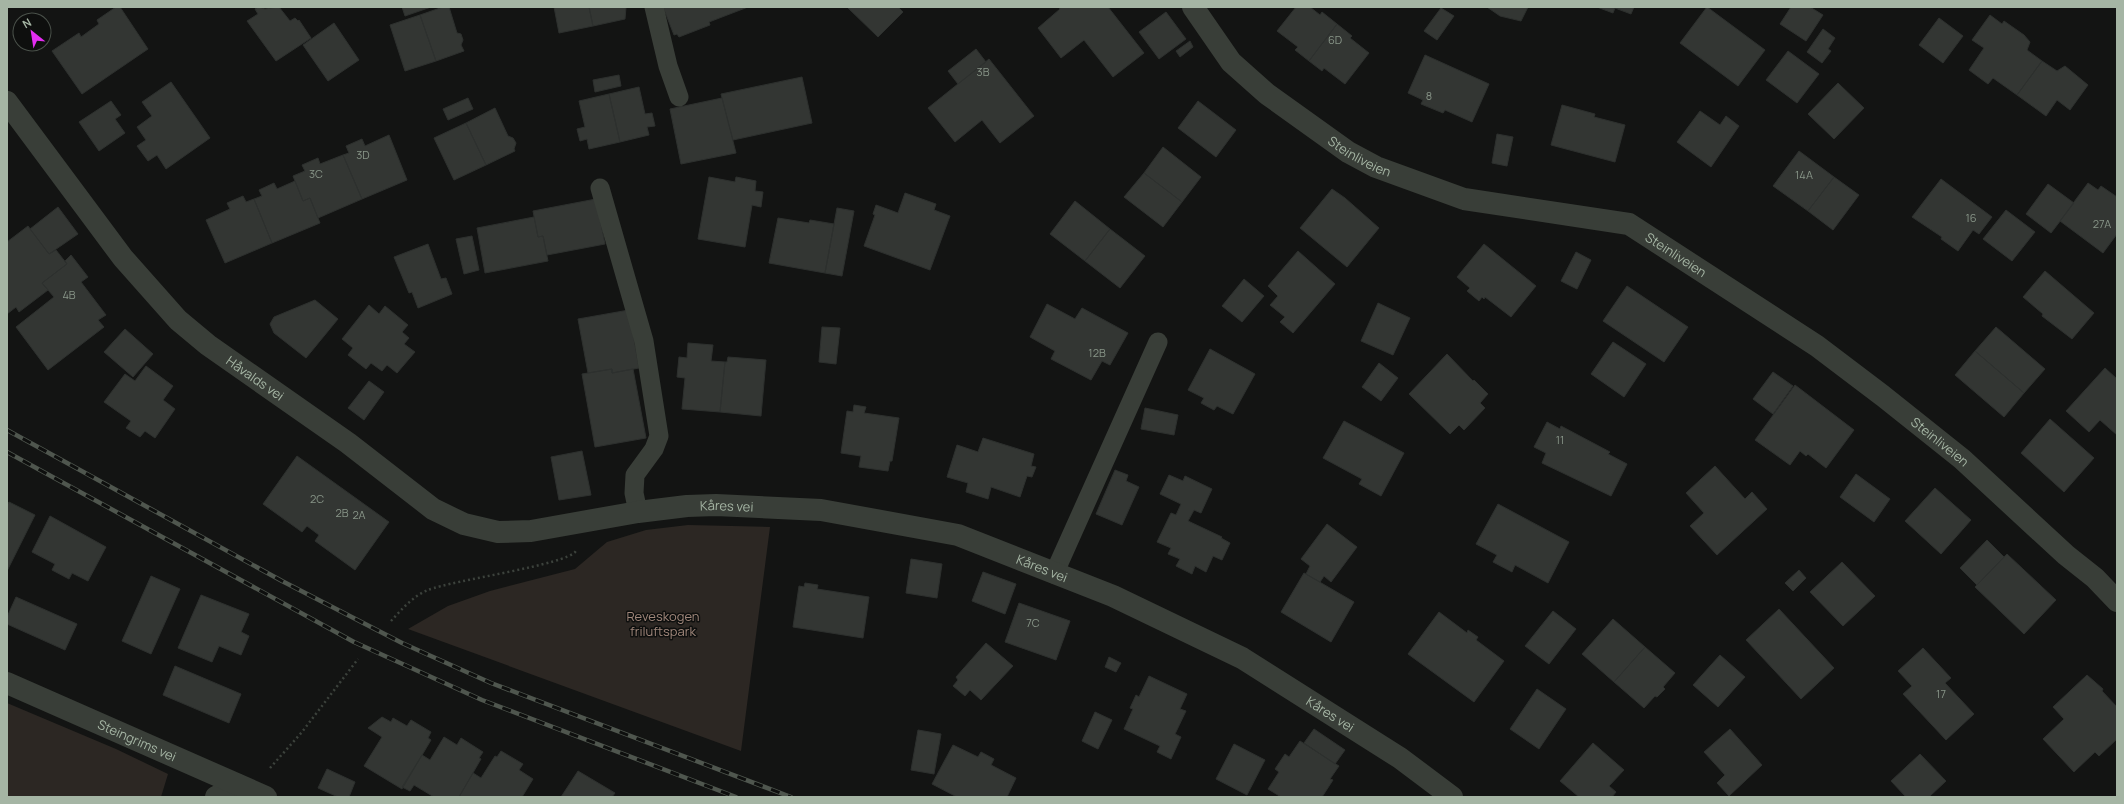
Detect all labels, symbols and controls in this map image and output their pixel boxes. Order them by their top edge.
north arrow [12,12,52,52]
text: N [20,14,34,31]
house number: 6D [1328,32,1342,47]
house number: 3B [977,64,990,79]
house number: 8 [1426,88,1432,103]
street label: Steinliveien [1325,132,1394,181]
house number: 3D [356,147,370,162]
house number: 3C [309,166,323,181]
house number: 14A [1795,167,1813,182]
house number: 16 [1965,210,1977,225]
house number: 27A [2093,216,2111,231]
street label: Steinliveien [1642,228,1710,281]
house number: 4B [62,287,76,302]
house number: 12B [1088,345,1106,360]
street label: Håvalds vei [223,352,288,405]
street label: Steinliveien [1907,413,1973,470]
house number: 11 [1556,432,1564,447]
house number: 2C [310,491,324,506]
street label: Kåres vei [700,496,754,516]
house number: 2B [335,505,349,520]
house number: 2A [352,507,366,522]
street label: Kåres vei [1014,550,1070,586]
park label: Reveskogen friluftspark [626,607,700,640]
house number: 7C [1026,615,1040,630]
house number: 17 [1936,686,1946,701]
street label: Kåres vei [1303,692,1358,736]
street label: Steingrims vei [95,715,179,765]

